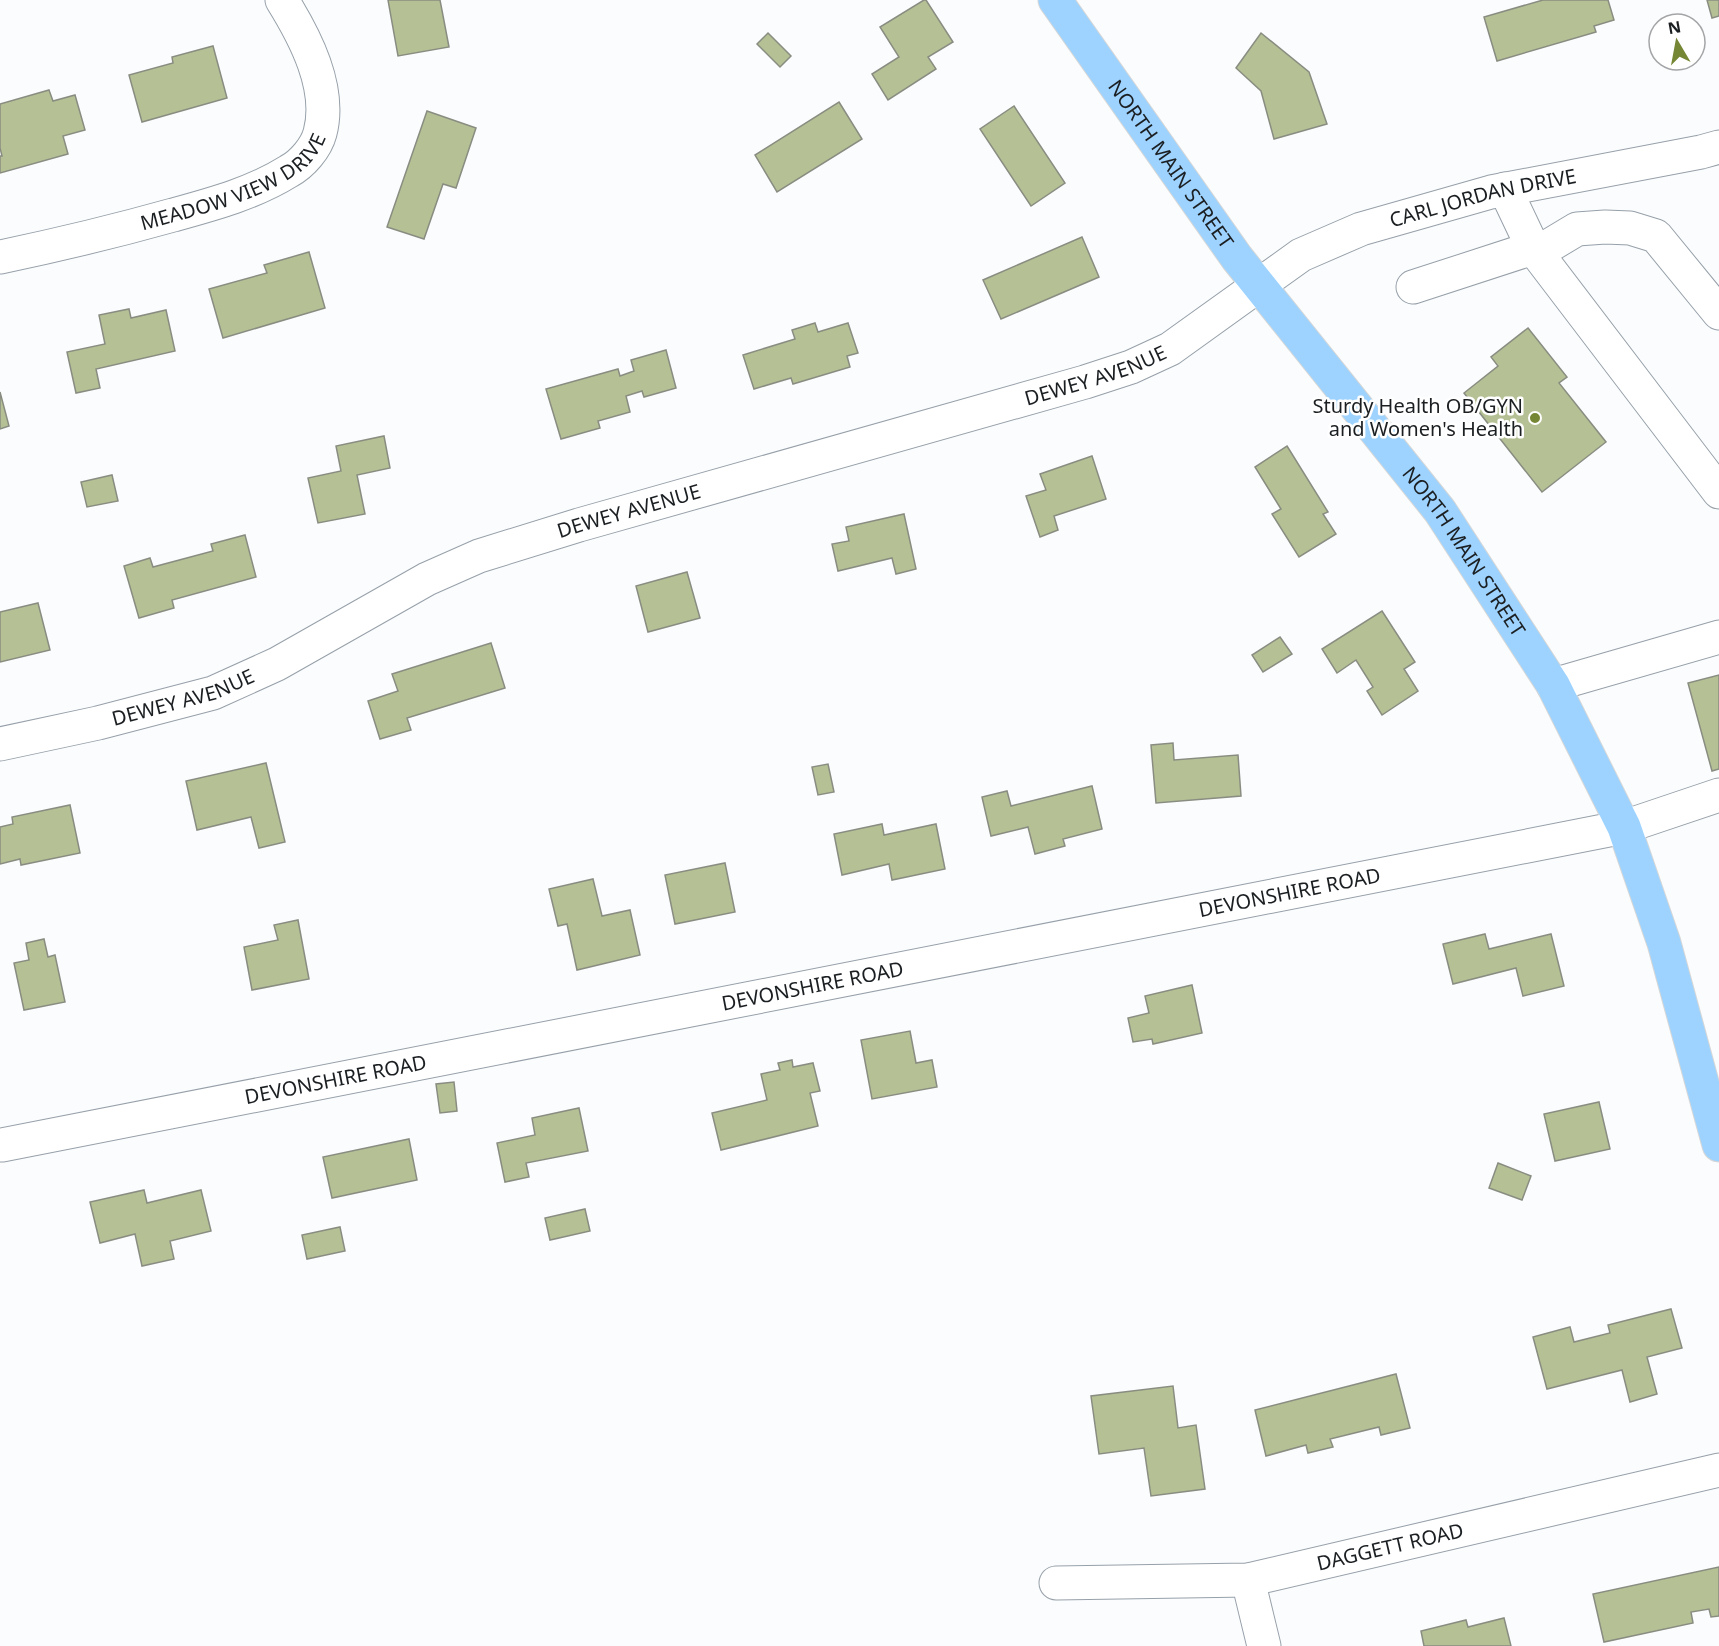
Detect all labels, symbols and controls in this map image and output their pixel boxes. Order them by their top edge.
north arrow [1647,12,1707,72]
text: N [1666,15,1683,39]
street label: NORTH MAIN STREET [1102,74,1240,254]
street label: MEADOW VIEW DRIVE [137,129,332,236]
street label: CARL JORDAN DRIVE [1386,162,1578,233]
street label: DEWEY AVENUE [1021,339,1171,411]
place label: Sturdy Health OB/GYN and Women's Health [1312,392,1523,442]
marker: Sturdy Health OB/GYN and Women's Health [1528,411,1542,425]
street label: NORTH MAIN STREET [1396,461,1532,641]
street label: DEWEY AVENUE [554,477,704,544]
street label: DEWEY AVENUE [109,662,258,732]
street label: DEVONSHIRE ROAD [1196,861,1383,923]
street label: DEVONSHIRE ROAD [719,955,906,1017]
street label: DEVONSHIRE ROAD [242,1048,429,1110]
street label: DAGGETT ROAD [1314,1516,1466,1576]

